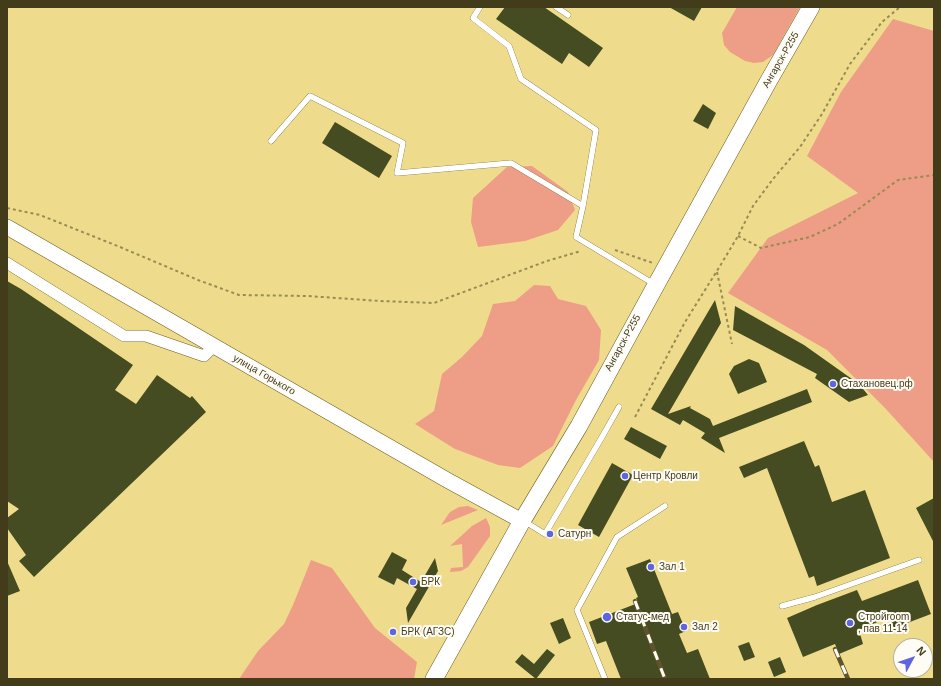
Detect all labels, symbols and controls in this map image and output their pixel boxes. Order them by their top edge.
street label: Ангарск-Р255 [760,30,802,90]
street label: Ангарск-Р255 [603,313,643,373]
street label: улица Горького [231,352,297,398]
place label: Стахановец.рф [841,378,913,390]
marker: Стахановец.рф [828,379,838,389]
place label: Центр Кровли [633,470,698,482]
marker: Центр Кровли [620,471,630,481]
place label: Сатурн [558,528,591,540]
marker: Сатурн [545,529,555,539]
place label: Зал 1 [659,561,685,573]
marker: Зал 1 [646,562,656,572]
place label: БРК [421,576,440,588]
marker: БРК [408,577,418,587]
marker: Статус-мед [601,611,613,623]
place label: Статус-мед [616,611,669,623]
place label: Стройroom , пав 11-14 [858,611,909,634]
marker: Стройroom , пав 11-14 [845,618,855,628]
place label: Зал 2 [692,621,718,633]
marker: Зал 2 [679,622,689,632]
place label: БРК (АГЗС) [401,626,455,638]
marker: БРК (АГЗС) [388,627,398,637]
north arrow [893,638,933,678]
text: N [914,644,929,658]

